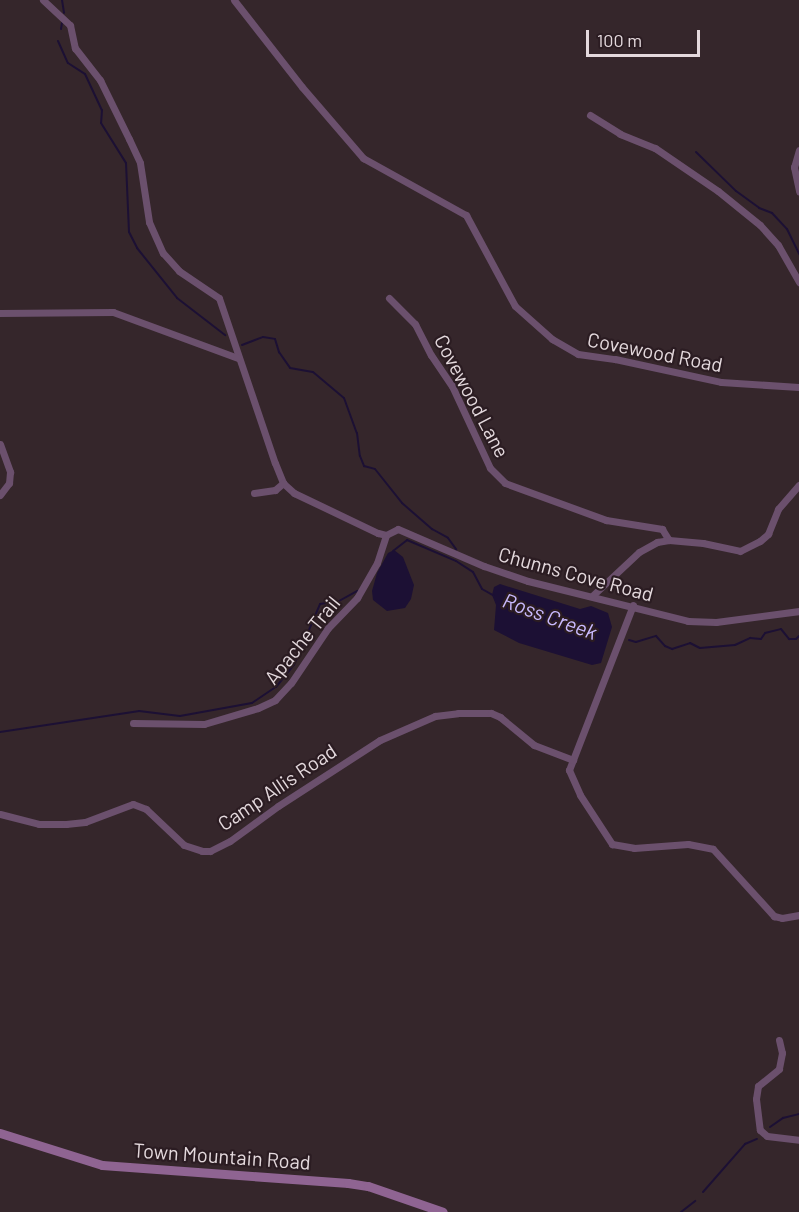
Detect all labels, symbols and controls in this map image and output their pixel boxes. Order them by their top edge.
scale bar [589,18,703,56]
text: 100 m [597,29,642,51]
street label: Covewood Road [585,327,725,377]
street label: Covewood Lane [430,330,514,462]
street label: Chunns Cove Road [496,542,656,606]
water label: Ross Creek [499,587,601,645]
street label: Apache Trail [259,591,345,689]
street label: Camp Allis Road [213,738,341,836]
street label: Town Mountain Road [132,1138,312,1174]

